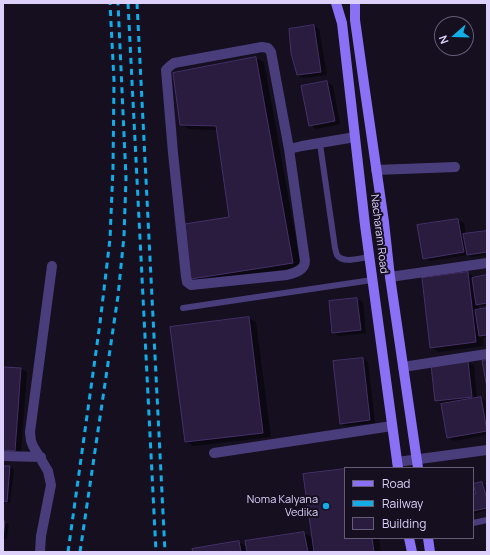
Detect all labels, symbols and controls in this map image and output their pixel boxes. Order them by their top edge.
north arrow [434,16,474,56]
text: N [435,34,452,46]
street label: Nacharam Road [368,194,390,274]
legend [344,467,474,539]
text: Road [382,475,410,492]
place label: Noma Kalyana Vedika [247,493,318,519]
text: Railway [382,495,423,512]
marker: Noma Kalyana Vedika [321,501,331,511]
text: Building [382,515,426,532]

